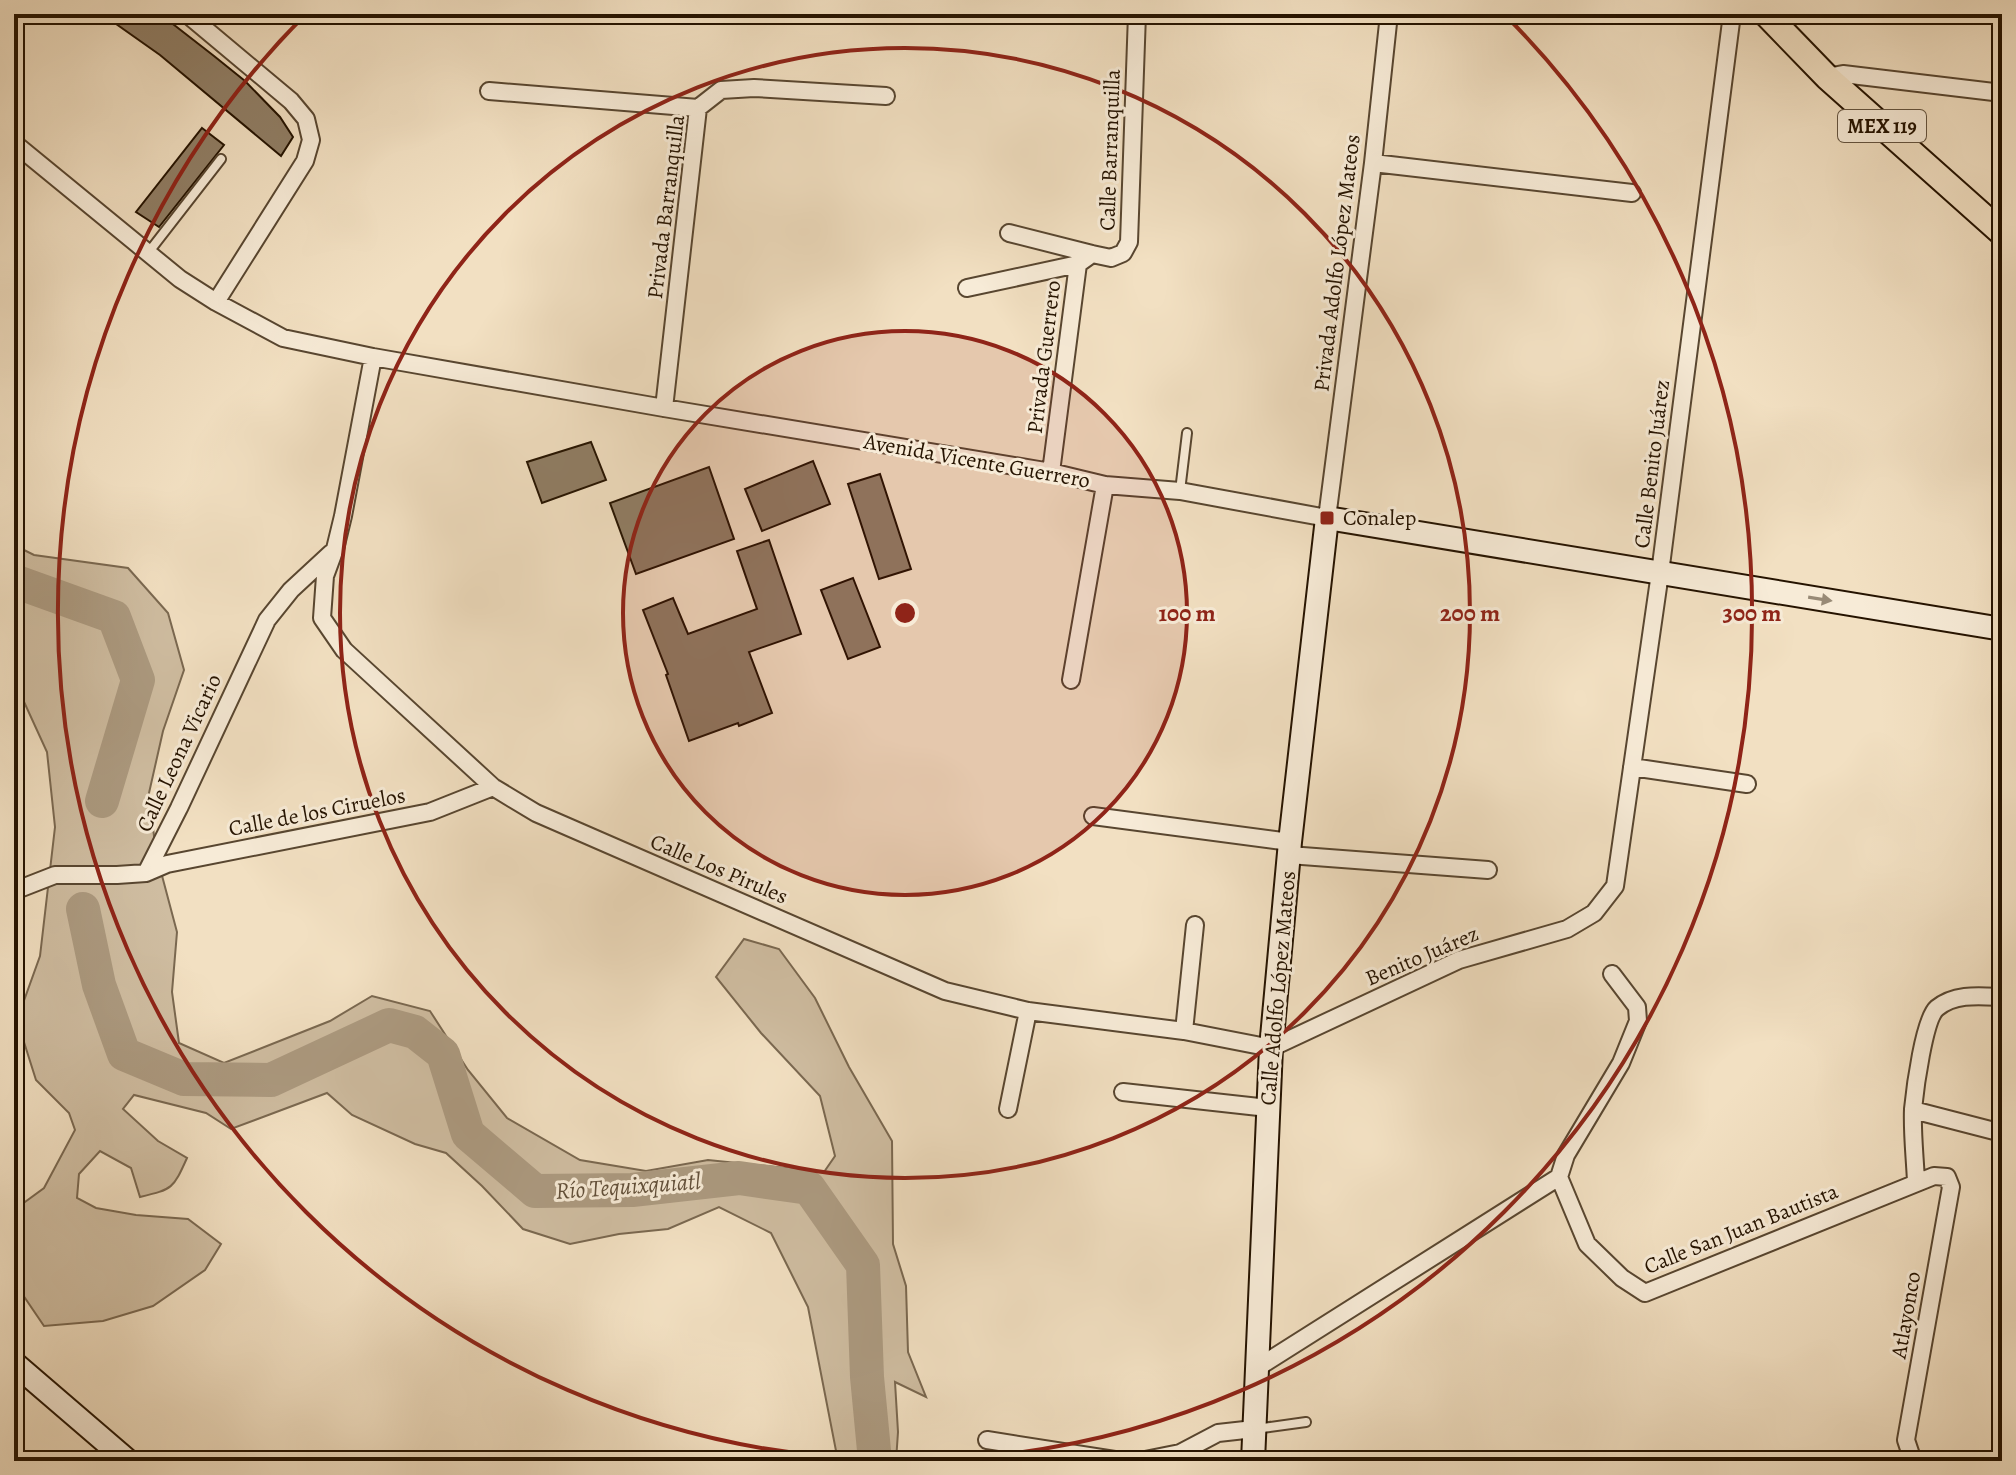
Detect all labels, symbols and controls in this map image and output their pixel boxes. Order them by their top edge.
street label: Calle Barranquilla [1092,68,1128,231]
road number: MEX 119 [1838,110,1926,142]
street label: Privada Barranquilla [640,112,692,301]
street label: Privada Adolfo López Mateos [1306,133,1368,393]
street label: Privada Guerrero [1020,279,1068,435]
street label: Calle Benito Juárez [1627,378,1677,550]
street label: Avenida Vicente Guerrero [861,426,1092,496]
place label: Conalep [1343,503,1416,533]
marker: Conalep [1318,509,1336,527]
one-way arrow [1808,593,1833,606]
text: 100 m [1158,597,1216,629]
text: 200 m [1440,597,1500,629]
text: 300 m [1723,597,1781,629]
centre of rings [891,599,919,627]
street label: Calle Leona Vicario [129,669,229,837]
street label: Calle de los Ciruelos [226,780,408,844]
street label: Calle Los Pirules [646,827,792,911]
street label: Calle Adolfo López Mateos [1253,869,1303,1107]
street label: Benito Juárez [1361,919,1483,993]
water label: Río Tequixquiatl [554,1165,702,1207]
street label: Calle San Juan Bautista [1639,1176,1843,1282]
street label: Atlayonco [1883,1269,1928,1362]

